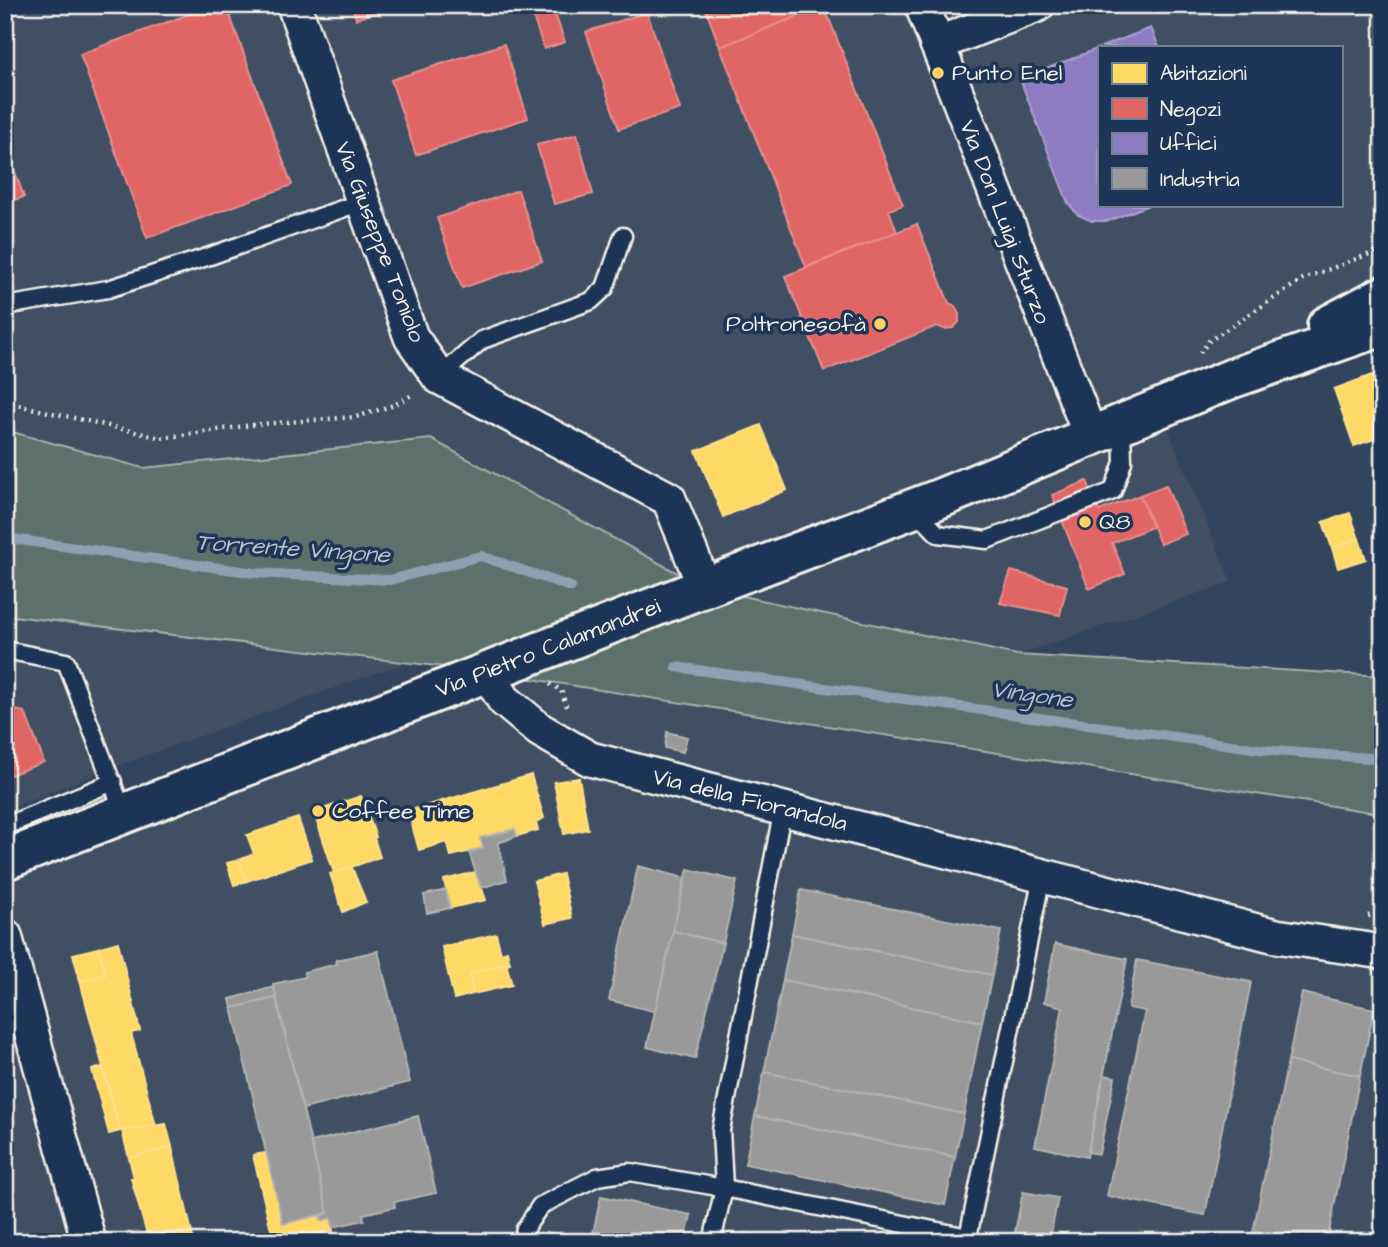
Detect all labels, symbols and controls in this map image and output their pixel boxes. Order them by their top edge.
legend [1098,46,1342,206]
place label: Punto Enel [952,57,1062,89]
text: Abitazioni [1160,59,1247,88]
marker: Punto Enel [930,65,946,81]
text: Negozi [1160,95,1221,126]
street label: Via Don Luigi Sturzo [950,116,1059,329]
text: Uffici [1160,129,1216,158]
street label: Via Giuseppe Toniolo [327,137,433,347]
text: Industria [1160,165,1240,194]
place label: Poltronesofà [726,308,866,340]
marker: Poltronesofà [872,316,888,332]
place label: Q8 [1099,506,1130,538]
marker: Q8 [1077,514,1093,530]
water label: Torrente Vingone [195,525,392,574]
street label: Via Pietro Calamandrei [431,590,665,706]
water label: Vingone [989,672,1076,719]
street label: Via della Fiorandola [649,760,851,840]
place label: Coffee Time [332,795,471,827]
marker: Coffee Time [310,803,326,819]

